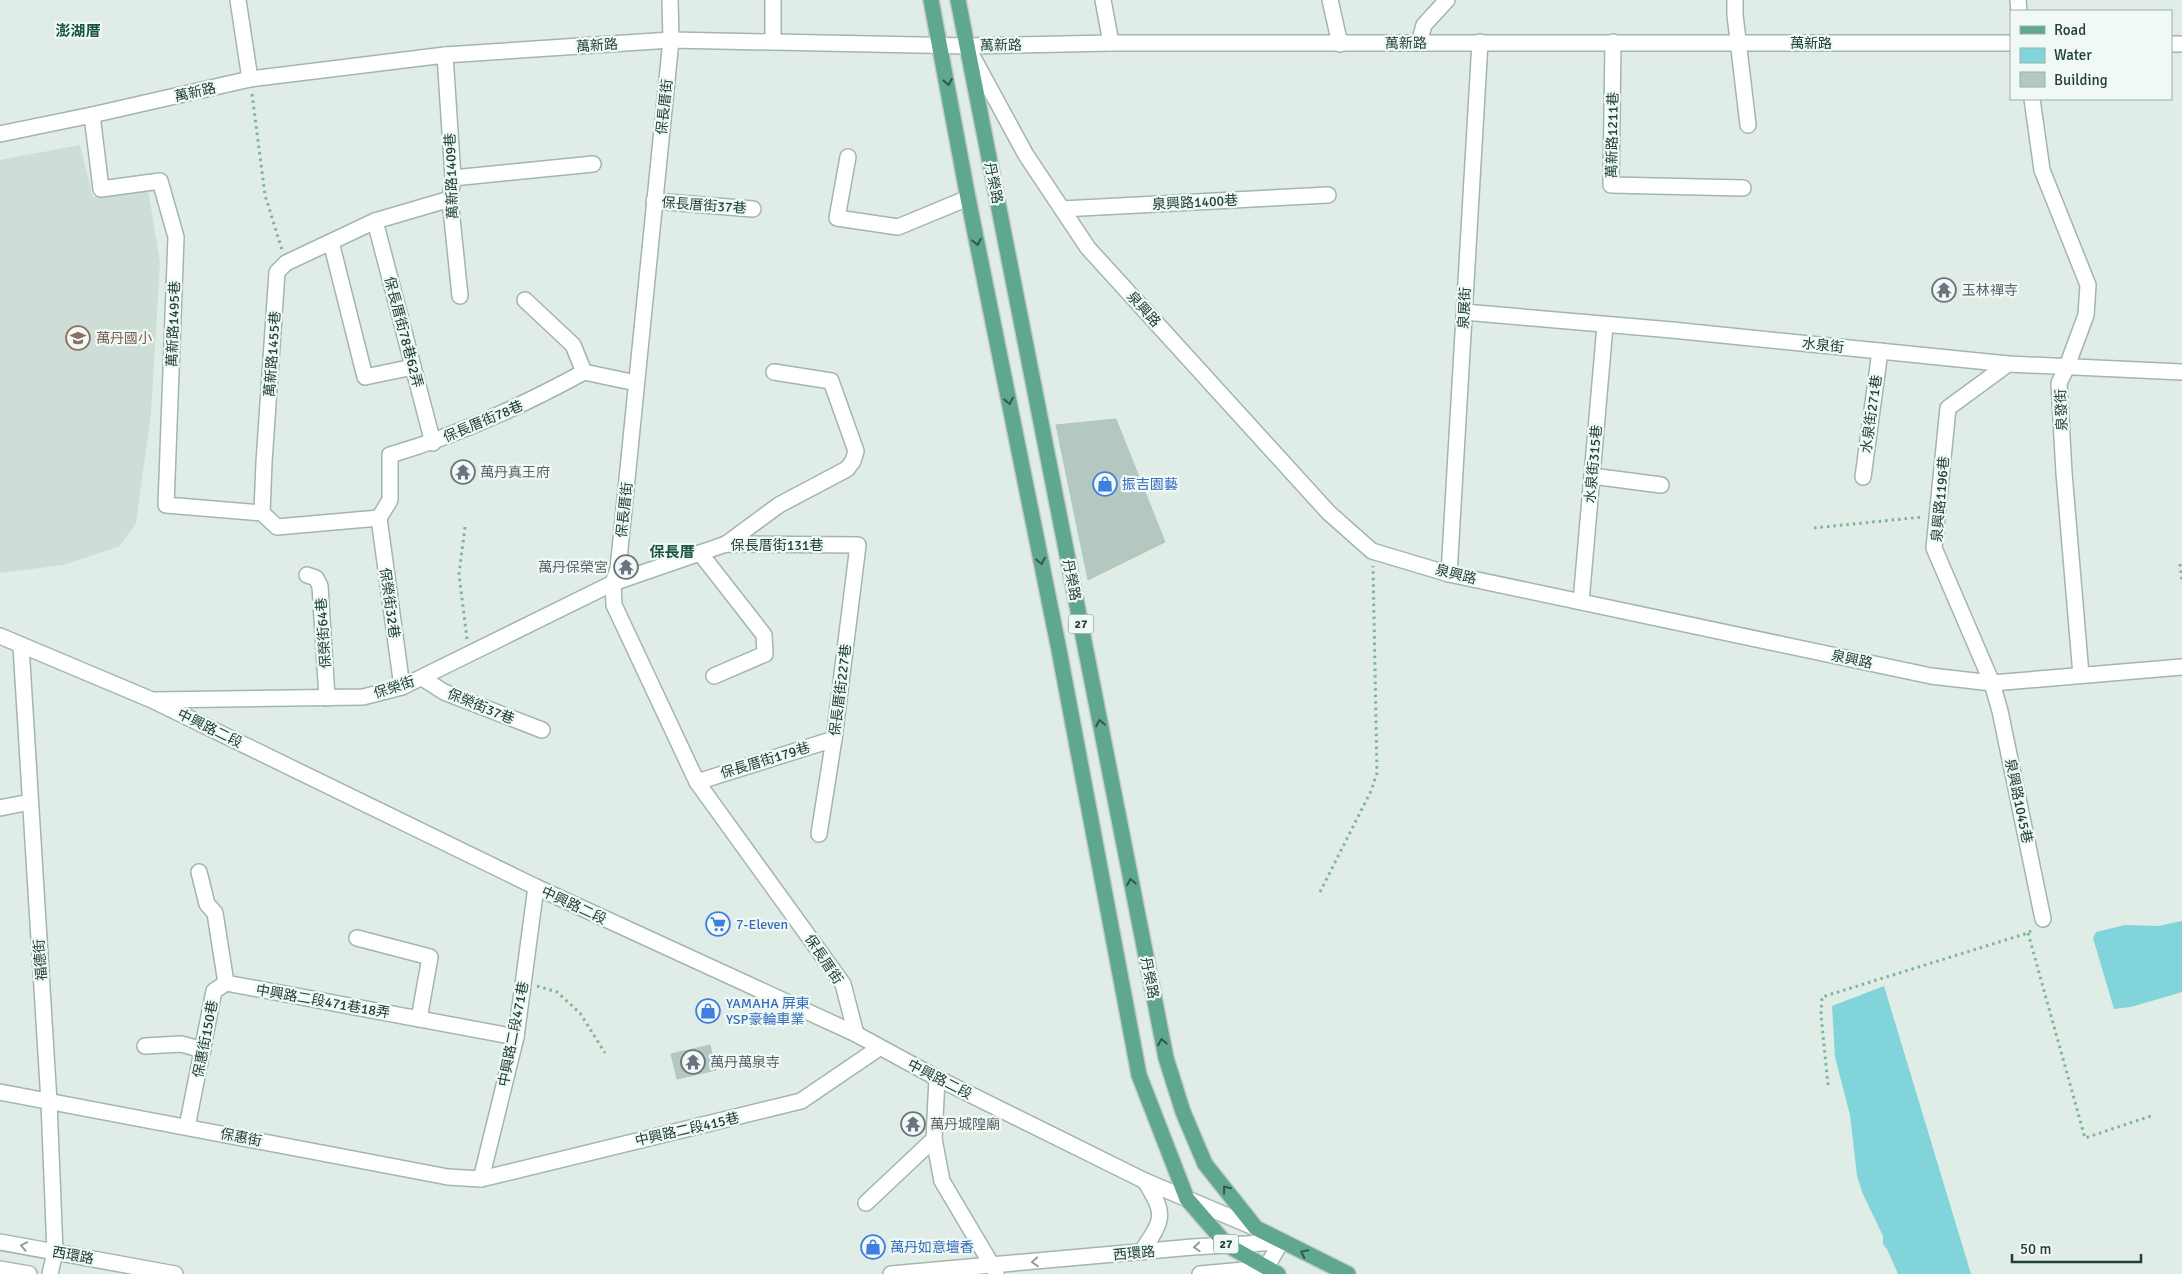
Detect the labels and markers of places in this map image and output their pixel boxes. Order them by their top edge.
temple icon: 玉林禪寺 [1931,277,1957,303]
place label: 玉林禪寺 [1962,282,2018,299]
school or university icon: 萬丹國小 [65,325,91,351]
place label: 萬丹國小 [96,330,152,347]
temple icon: 萬丹真王府 [450,459,476,485]
place label: 萬丹真王府 [480,464,550,481]
shop icon: 振吉園藝 [1092,471,1118,497]
place label: 振吉園藝 [1122,476,1178,493]
temple icon: 萬丹保榮宮 [613,554,639,580]
place label: 萬丹保榮宮 [538,559,608,576]
supermarket icon: 7-Eleven [705,911,731,937]
place label: 7-Eleven [736,916,788,933]
place label: YAMAHA 屏東 YSP豪輪車業 [726,995,810,1028]
shop icon: YAMAHA 屏東 YSP豪輪車業 [695,998,721,1024]
temple icon: 萬丹萬泉寺 [680,1049,706,1075]
place label: 萬丹萬泉寺 [710,1054,780,1071]
temple icon: 萬丹城隍廟 [900,1111,926,1137]
place label: 萬丹城隍廟 [930,1116,1000,1133]
shop icon: 萬丹如意壇香 [860,1234,886,1260]
place label: 萬丹如意壇香 [890,1239,974,1256]

